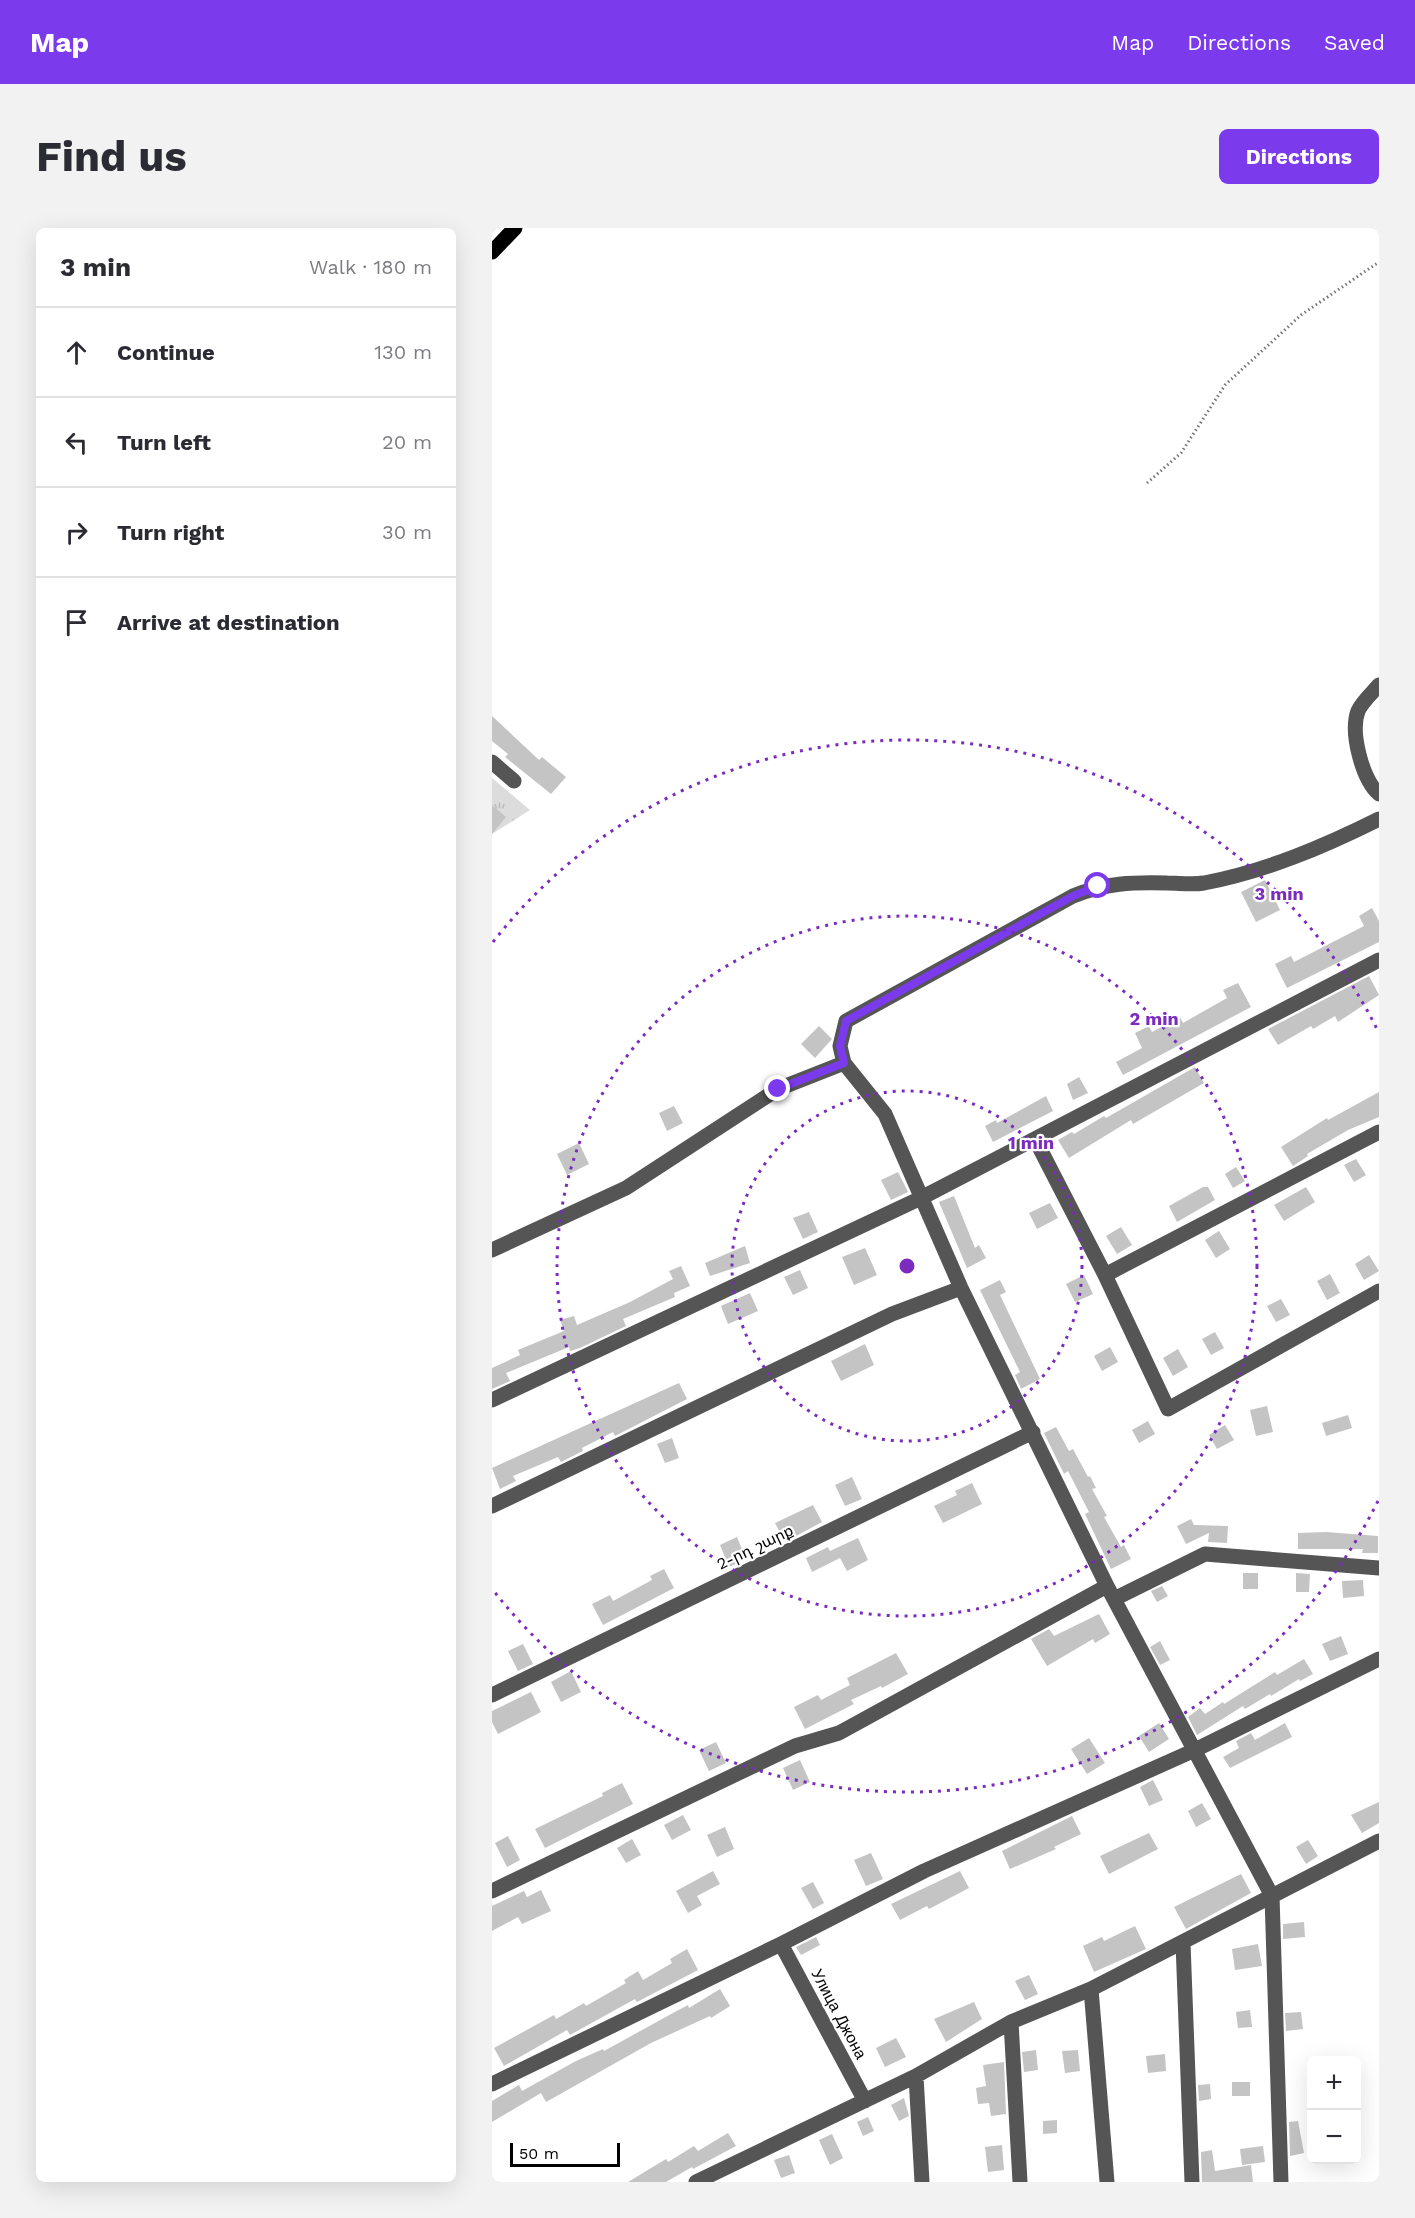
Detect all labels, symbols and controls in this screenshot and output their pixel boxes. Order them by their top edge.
text: Map [30,26,89,59]
text: Map [1111,30,1154,55]
text: Directions [1187,30,1291,55]
text: Saved [1324,30,1385,55]
button: Directions [1219,129,1379,184]
text: Find us [36,132,187,181]
text: 3 min [60,252,131,282]
text: Walk · 180 m [309,255,432,279]
icon: ahead [60,336,93,369]
text: Continue [117,340,215,365]
text: 130 m [374,340,432,364]
icon: left [60,426,93,459]
text: Turn left [117,430,211,455]
text: 20 m [382,430,432,454]
icon: right [60,516,93,549]
text: Turn right [117,520,224,545]
text: 30 m [382,520,432,544]
icon: arrive [60,606,93,639]
text: Arrive at destination [117,610,340,635]
route start [1084,872,1110,898]
text: 3 min [1254,883,1304,904]
text: 2 min [1129,1008,1179,1029]
route end [764,1075,790,1101]
text: 1 min [1008,1132,1054,1153]
centre of rings [897,1256,917,1276]
street label: 2-րդ շարք [714,1520,796,1574]
street label: Улица Джона [807,1966,871,2062]
map controls [1307,2056,1361,2164]
button: + [1307,2056,1361,2110]
button: − [1307,2110,1361,2164]
scale bar [510,2140,620,2168]
text: 50 m [519,2144,559,2163]

